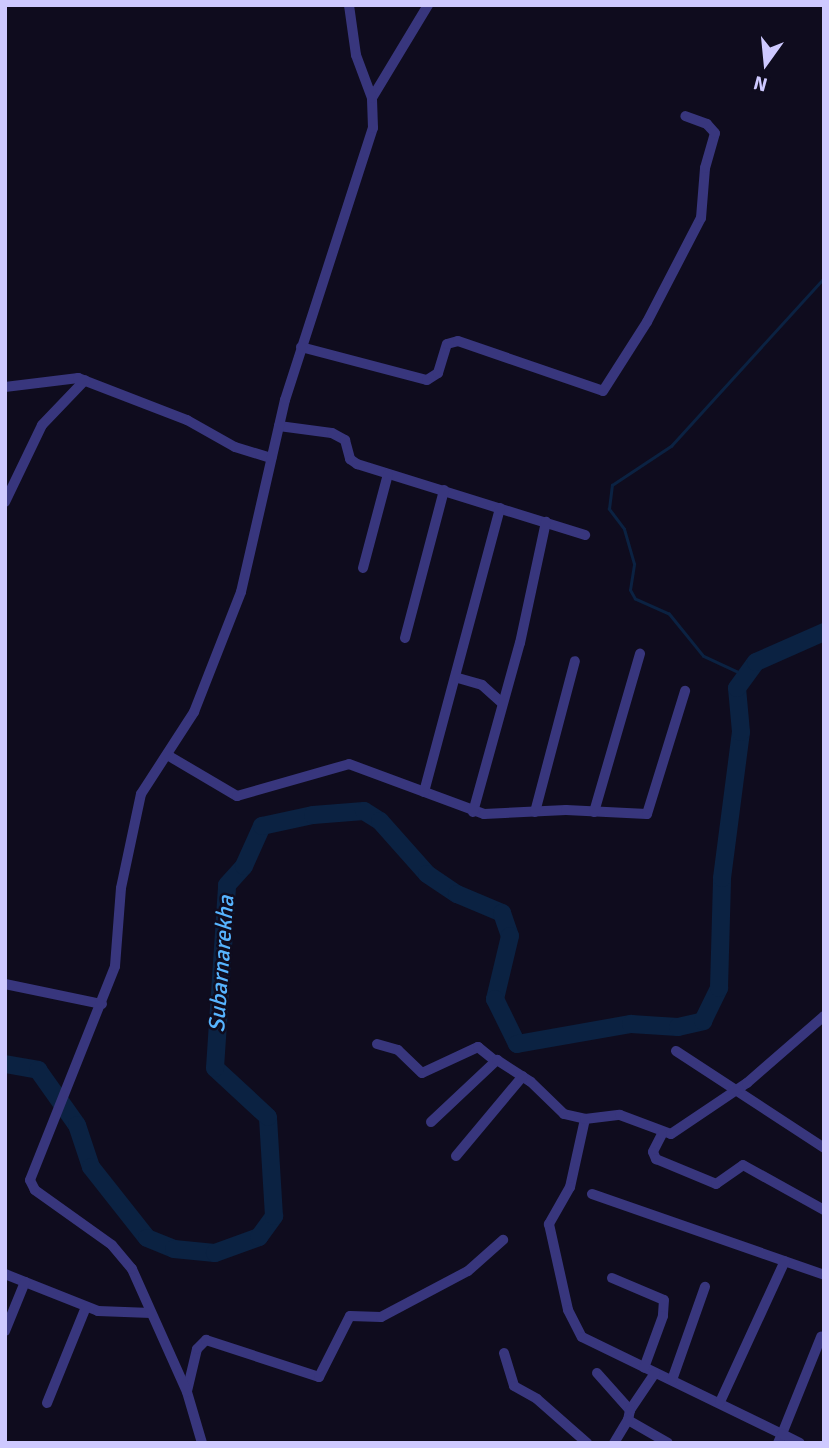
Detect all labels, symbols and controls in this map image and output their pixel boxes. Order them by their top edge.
north arrow [731,28,801,98]
text: N [751,70,770,97]
water label: Subarnarekha [203,895,241,1033]

